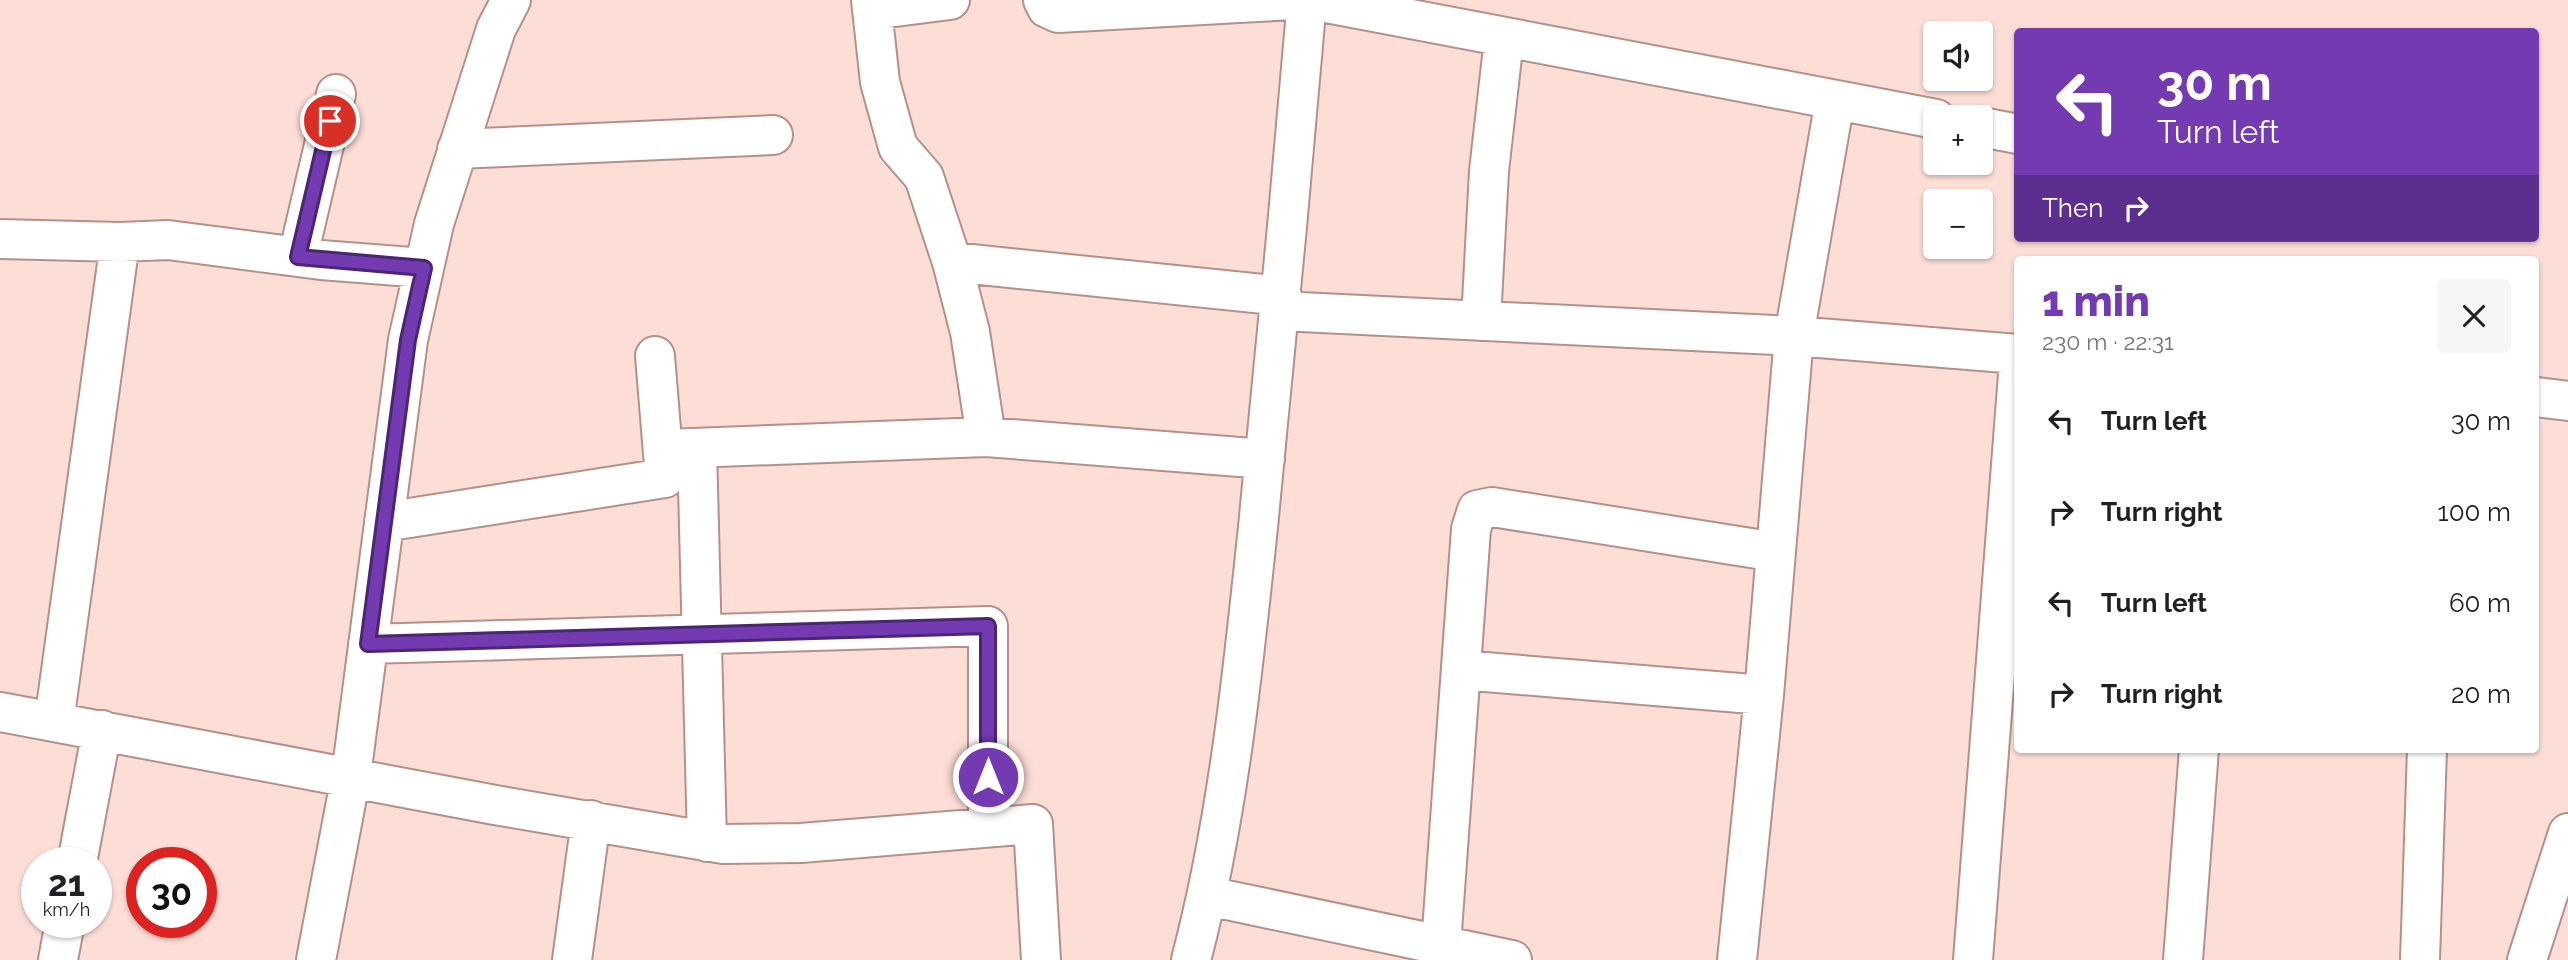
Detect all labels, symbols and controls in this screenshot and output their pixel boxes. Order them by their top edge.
map controls [1923,21,1993,259]
button: sound [1923,21,1993,91]
text: 30 m [2157,54,2272,111]
icon: left [2042,56,2133,147]
pin [300,91,360,151]
icon: arrive [311,102,349,140]
button: + [1923,105,1993,175]
text: Turn left [2157,113,2279,150]
button: − [1923,189,1993,259]
icon: right [2117,189,2155,227]
text: Then [2042,193,2103,223]
text: 1 min [2042,277,2150,326]
button: close [2437,279,2511,353]
text: 230 m · 22:31 [2042,328,2174,355]
icon: left [2042,402,2080,440]
text: Turn left [2101,406,2207,436]
text: 30 m [2451,406,2511,436]
icon: right [2042,493,2080,531]
text: Turn right [2101,497,2222,527]
text: 100 m [2438,497,2511,527]
icon: left [2042,584,2080,622]
text: Turn left [2101,588,2207,618]
text: 60 m [2449,588,2511,618]
icon: right [2042,675,2080,713]
text: Turn right [2101,679,2222,709]
text: 20 m [2451,679,2511,709]
position arrow [951,740,1025,814]
speed limit sign: 30 [126,847,217,938]
text: 21 [48,863,85,904]
text: km/h [43,899,90,920]

